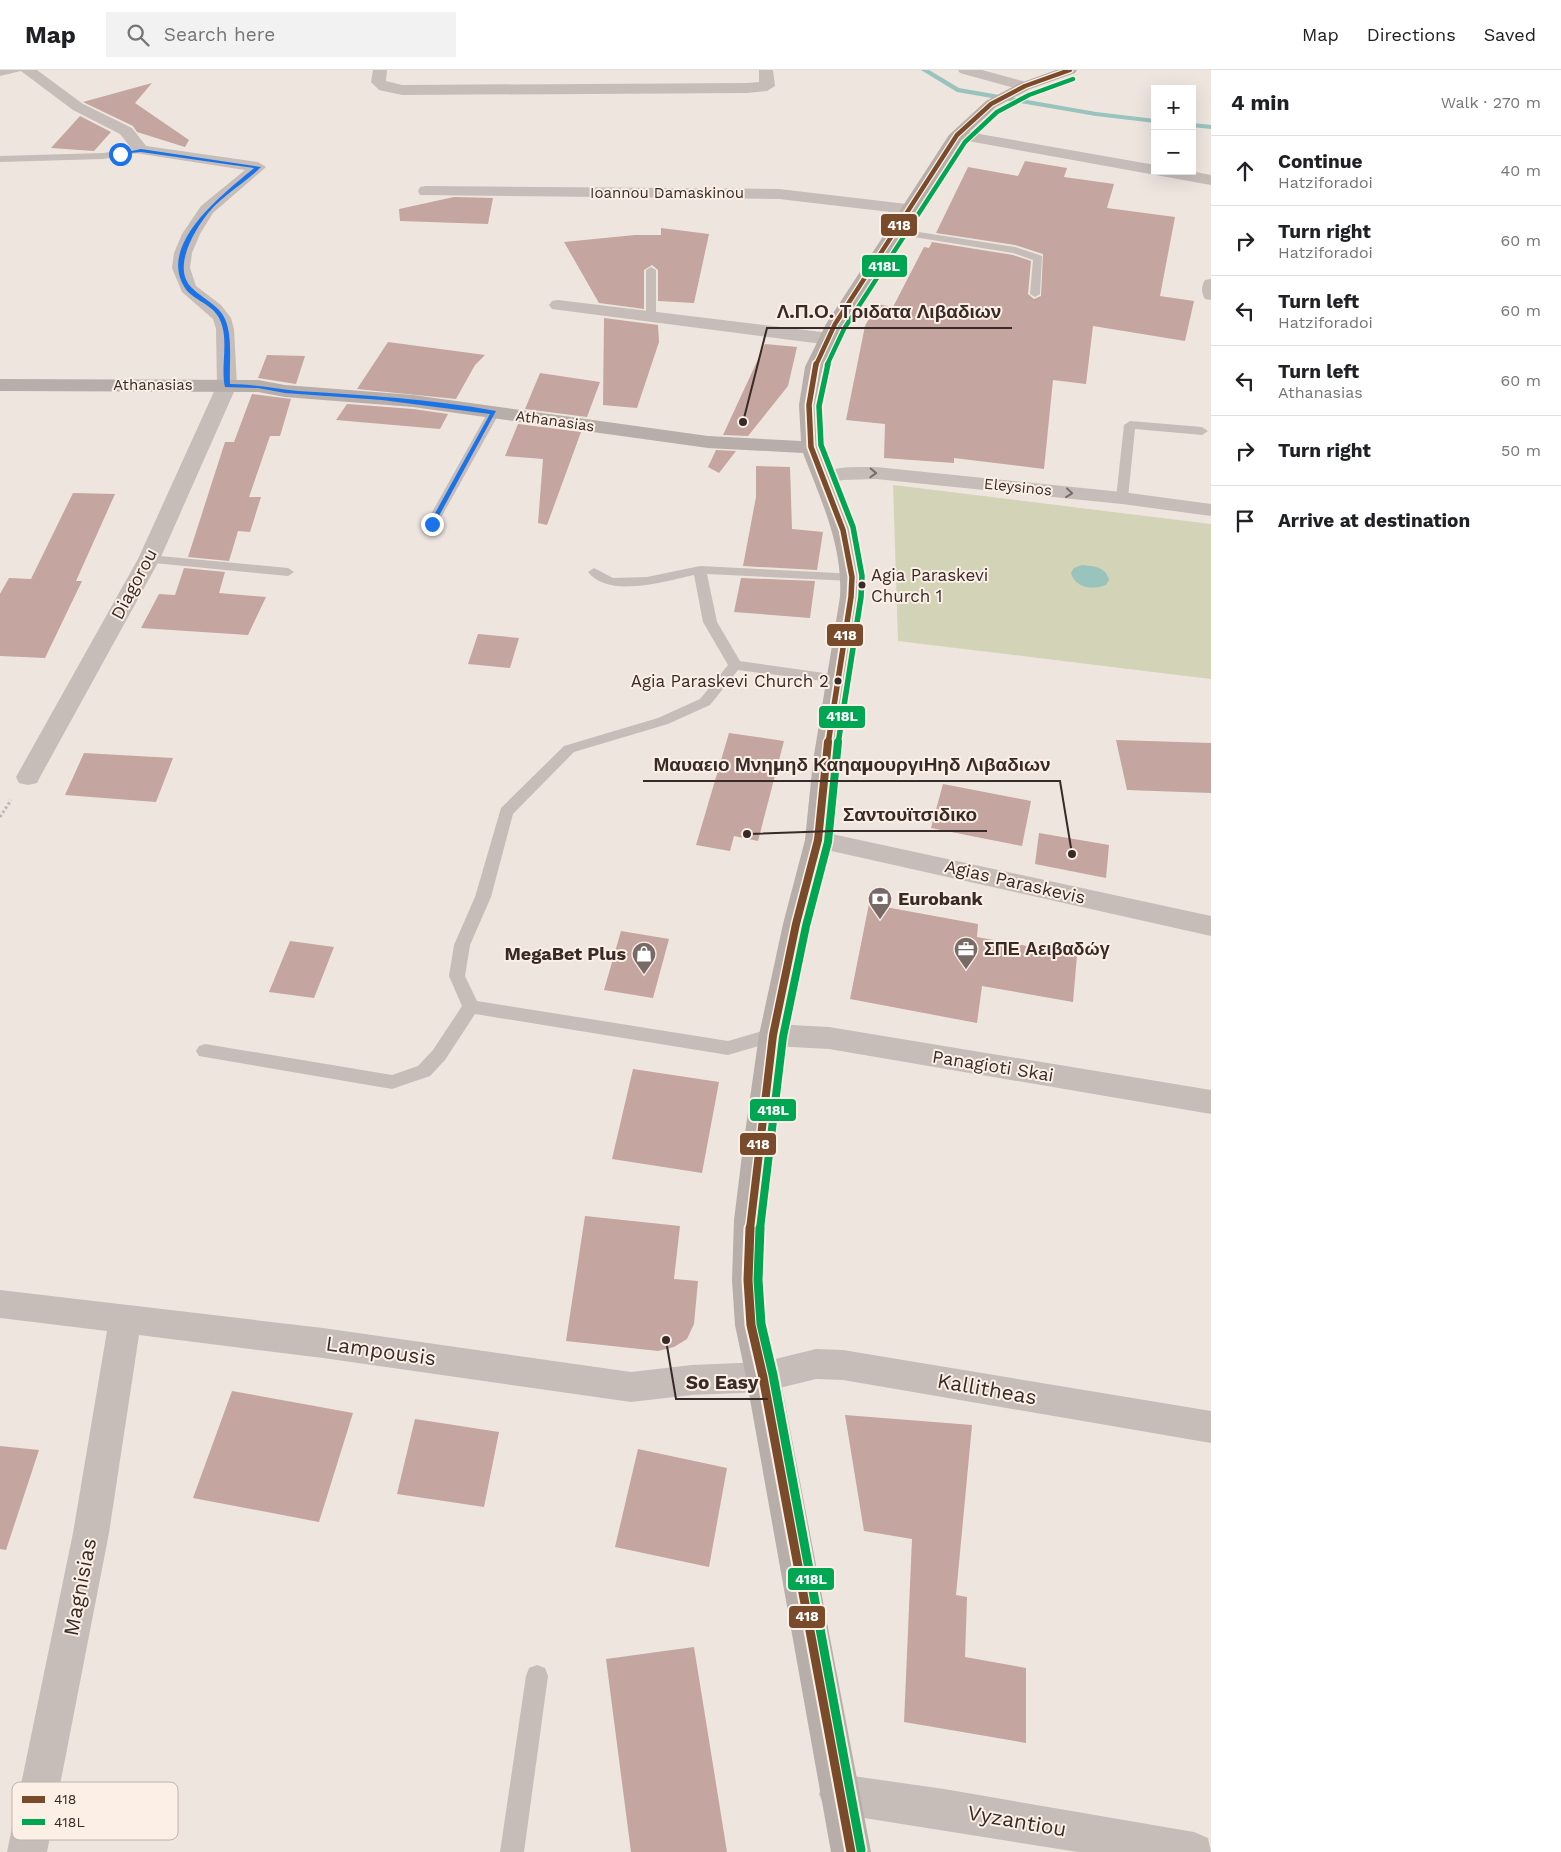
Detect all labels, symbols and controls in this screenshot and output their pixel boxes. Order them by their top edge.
search box [106,12,456,57]
text: Map [25,21,76,49]
icon: search [124,21,152,49]
text: Search here [164,23,275,46]
text: Map [1302,24,1339,45]
text: Directions [1367,24,1456,45]
text: Saved [1484,24,1536,45]
map controls [1151,85,1196,175]
button: + [1151,85,1196,130]
text: 4 min [1231,90,1289,115]
text: Walk · 270 m [1441,93,1541,112]
button: − [1151,130,1196,175]
route start [109,143,132,166]
text: Continue [1278,150,1362,173]
icon: ahead [1231,157,1259,185]
text: 40 m [1501,161,1541,180]
text: Hatziforadoi [1278,173,1373,192]
street label: Ioannou Damaskinou [590,184,744,202]
line badge: 418 [880,213,918,237]
text: 418 [887,217,911,233]
text: Turn right [1278,220,1371,243]
icon: right [1231,227,1259,255]
text: 60 m [1501,231,1541,250]
text: Hatziforadoi [1278,243,1373,262]
line badge: 418L [861,254,908,278]
text: 418L [868,258,901,274]
text: Turn left [1278,290,1359,313]
callout: Λ.Π.Ο. Τριδατα Λιβαδιων [767,294,1012,328]
icon: left [1231,297,1259,325]
text: Λ.Π.Ο. Τριδατα Λιβαδιων [777,300,1001,323]
text: 60 m [1501,301,1541,320]
text: Hatziforadoi [1278,313,1373,332]
text: Turn left [1278,360,1359,383]
icon: left [1231,367,1259,395]
text: 60 m [1501,371,1541,390]
street label: Athanasias [113,376,193,394]
text: Athanasias [1278,383,1363,402]
street label: Athanasias [514,407,596,435]
icon: right [1231,437,1259,465]
text: Turn right [1278,439,1371,462]
text: 50 m [1501,441,1541,460]
one-way arrow [869,468,877,479]
street label: Eleysinos [983,474,1053,500]
one-way arrow [1066,487,1074,498]
icon: arrive [1231,507,1259,535]
text: Arrive at destination [1278,509,1470,532]
route end [421,513,444,536]
street label: Diagorou [106,545,161,623]
place label: Agia Paraskevi Church 1 [871,565,988,606]
marker: Agia Paraskevi Church 1 [857,580,867,590]
line badge: 418 [826,623,864,647]
text: 418 [833,627,857,643]
place label: Agia Paraskevi Church 2 [631,671,829,691]
marker: Agia Paraskevi Church 2 [833,676,843,686]
line badge: 418L [818,705,866,729]
text: 418L [826,708,859,724]
callout: Μαυαειο Μνημηδ ΚαηαμουργιΗηδ Λιβαδιων [643,747,1060,781]
text: Μαυαειο Μνημηδ ΚαηαμουργιΗηδ Λιβαδιων [653,753,1051,776]
callout: Σαντουϊτσιδικο [833,797,987,831]
text: Σαντουϊτσιδικο [843,803,977,826]
street label: Agias Paraskevis [943,855,1087,908]
bank icon: Eurobank [867,886,893,920]
place label: Eurobank [898,888,984,909]
office icon: ΣΠΕ Αειβαδώγ [953,936,979,970]
place label: ΣΠΕ Αειβαδώγ [984,938,1110,959]
shop icon: MegaBet Plus [631,941,657,975]
place label: MegaBet Plus [504,943,626,964]
street label: Panagioti Skai [931,1046,1055,1085]
line badge: 418L [749,1098,797,1122]
text: 418L [757,1102,790,1118]
line badge: 418 [739,1132,777,1156]
text: 418 [746,1136,770,1152]
street label: Lampousis [324,1330,438,1371]
callout: So Easy [676,1365,768,1399]
street label: Kallitheas [935,1367,1039,1410]
text: So Easy [686,1371,759,1394]
street label: Magnisias [58,1536,101,1638]
line badge: 418L [787,1567,835,1591]
text: 418L [795,1571,828,1587]
line badge: 418 [788,1605,826,1629]
text: 418 [795,1608,819,1624]
legend [12,1782,178,1840]
text: 418 [54,1791,76,1807]
street label: Vyzantiou [966,1800,1069,1842]
text: 418L [54,1814,85,1830]

